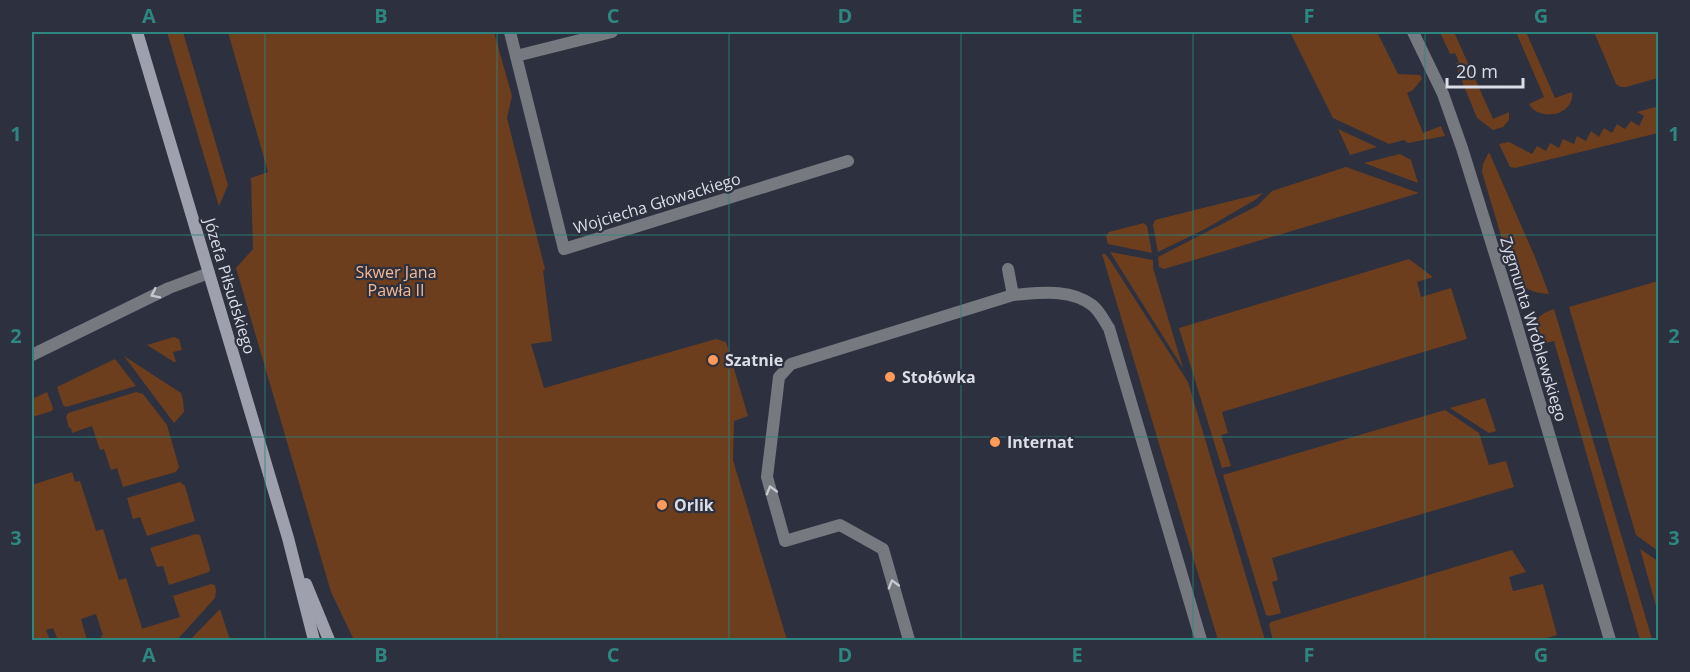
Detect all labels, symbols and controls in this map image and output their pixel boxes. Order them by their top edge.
text: A [142,2,156,29]
text: B [374,2,388,29]
text: C [607,2,620,29]
text: D [838,2,852,29]
text: E [1071,2,1083,29]
text: F [1304,2,1314,29]
text: G [1534,2,1548,29]
scale bar [1447,51,1524,89]
text: 20 m [1456,59,1498,83]
text: 1 [10,120,22,147]
text: 1 [1668,120,1680,147]
street label: Wojciecha Głowackiego [571,167,743,239]
street label: Józefa Piłsudskiego [198,213,261,357]
street label: Zygmunta Wróblewskiego [1495,234,1573,424]
park label: Skwer Jana Pawła II [355,261,437,301]
one-way arrow [150,287,161,299]
text: 2 [10,322,22,349]
text: 2 [1668,322,1680,349]
place label: Szatnie [725,349,783,371]
marker: Szatnie [706,353,720,367]
place label: Stołówka [902,366,976,388]
marker: Stołówka [883,370,897,384]
place label: Internat [1007,431,1074,453]
marker: Internat [988,435,1002,449]
one-way arrow [766,486,778,496]
place label: Orlik [674,494,714,516]
marker: Orlik [655,498,669,512]
text: 3 [10,524,22,551]
text: 3 [1668,524,1680,551]
one-way arrow [888,579,900,590]
text: A [142,641,156,668]
text: B [374,641,388,668]
text: C [607,641,620,668]
text: D [838,641,852,668]
text: E [1071,641,1083,668]
text: F [1304,641,1314,668]
text: G [1534,641,1548,668]

